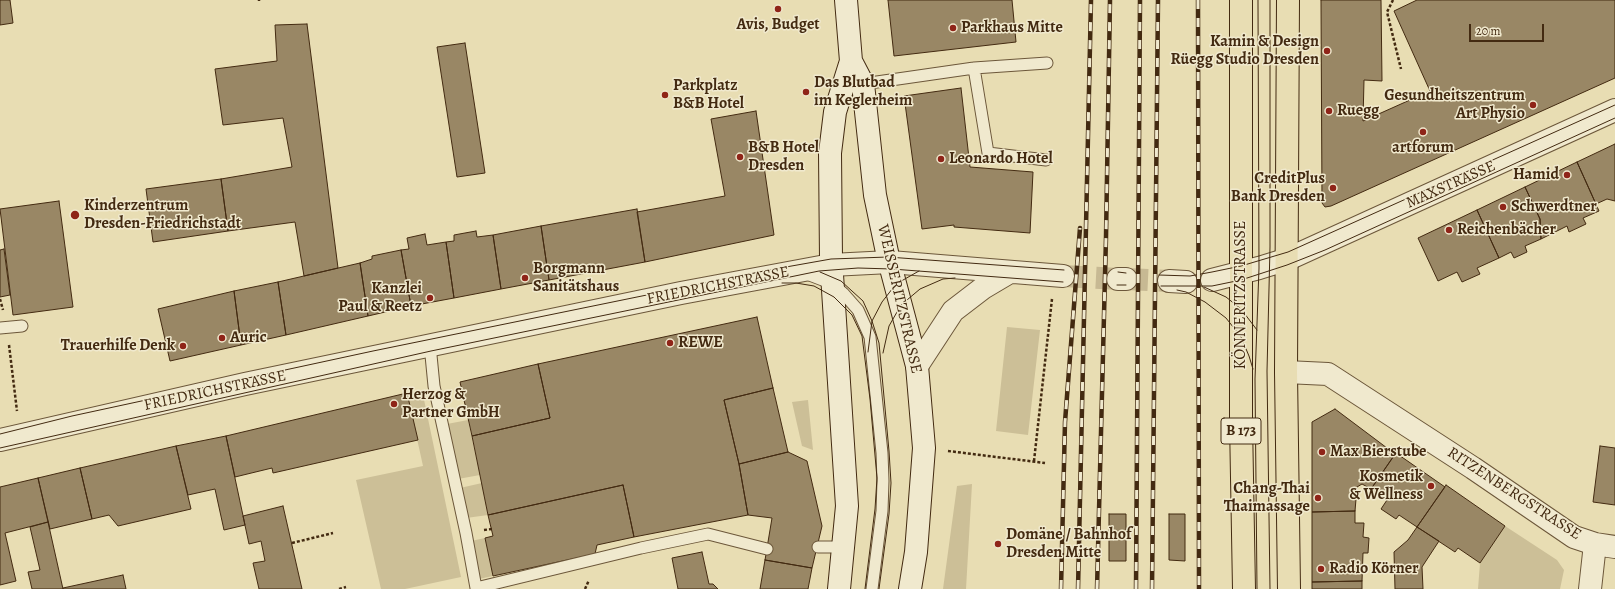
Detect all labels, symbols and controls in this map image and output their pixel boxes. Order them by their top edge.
marker: Avis, Budget [773,4,783,14]
place label: Avis, Budget [736,15,820,35]
scale bar [1471,16,1546,42]
place label: Parkhaus Mitte [961,18,1063,38]
marker: Parkhaus Mitte [948,23,958,33]
text: 20 m [1476,23,1500,39]
place label: Kamin & Design Rüegg Studio Dresden [1171,32,1319,70]
marker: Kamin & Design Rüegg Studio Dresden [1322,46,1332,56]
place label: Das Blutbad im Keglerheim [814,73,912,111]
place label: Parkplatz B&B Hotel [673,76,744,114]
place label: Gesundheitszentrum Art Physio [1384,86,1525,124]
marker: Das Blutbad im Keglerheim [801,87,811,97]
marker: Parkplatz B&B Hotel [660,90,670,100]
marker: Gesundheitszentrum Art Physio [1528,100,1538,110]
place label: Ruegg [1337,101,1379,121]
marker: Ruegg [1324,106,1334,116]
marker: artforum [1418,127,1428,137]
place label: B&B Hotel Dresden [748,138,819,176]
place label: artforum [1392,138,1454,158]
place label: Leonardo Hotel [949,149,1053,169]
marker: B&B Hotel Dresden [735,152,745,162]
marker: Leonardo Hotel [936,154,946,164]
street label: MAXSTRASSE [1403,157,1499,213]
place label: Hamid [1513,165,1559,185]
place label: CreditPlus Bank Dresden [1231,169,1325,207]
marker: Hamid [1562,170,1572,180]
marker: CreditPlus Bank Dresden [1328,183,1338,193]
place label: Kinderzentrum Dresden-Friedrichstadt [84,196,241,234]
place label: Schwerdtner [1511,197,1597,217]
marker: Schwerdtner [1498,202,1508,212]
marker: Kinderzentrum Dresden-Friedrichstadt [69,209,81,221]
street label: KÖNNERITZSTRASSE [1231,220,1251,370]
place label: Reichenbächer [1457,220,1556,240]
street label: WEISSERITZSTRASSE [873,223,925,375]
marker: Reichenbächer [1444,225,1454,235]
place label: Borgmann Sanitätshaus [533,259,619,297]
street label: FRIEDRICHSTRASSE [645,263,791,309]
marker: Borgmann Sanitätshaus [520,273,530,283]
place label: Kanzlei Paul & Reetz [338,279,422,317]
marker: Kanzlei Paul & Reetz [425,293,435,303]
place label: Auric [230,328,267,348]
marker: Auric [217,333,227,343]
place label: REWE [678,333,723,353]
place label: Trauerhilfe Denk [61,336,175,356]
marker: REWE [665,338,675,348]
marker: Trauerhilfe Denk [178,341,188,351]
street label: FRIEDRICHSTRASSE [142,367,288,415]
place label: Herzog & Partner GmbH [402,385,500,423]
marker: Herzog & Partner GmbH [389,399,399,409]
road number: B 173 [1221,418,1261,444]
place label: Max Bierstube [1330,442,1427,462]
street label: RITZENBERGSTRASSE [1443,443,1585,545]
marker: Max Bierstube [1317,447,1327,457]
place label: Kosmetik & Wellness [1349,467,1423,505]
place label: Chang-Thai Thaimassage [1224,479,1310,517]
marker: Kosmetik & Wellness [1426,481,1436,491]
marker: Chang-Thai Thaimassage [1313,493,1323,503]
place label: Domäne / Bahnhof Dresden Mitte [1006,525,1131,563]
marker: Domäne / Bahnhof Dresden Mitte [993,539,1003,549]
place label: Radio Körner [1329,559,1419,579]
marker: Radio Körner [1316,564,1326,574]

